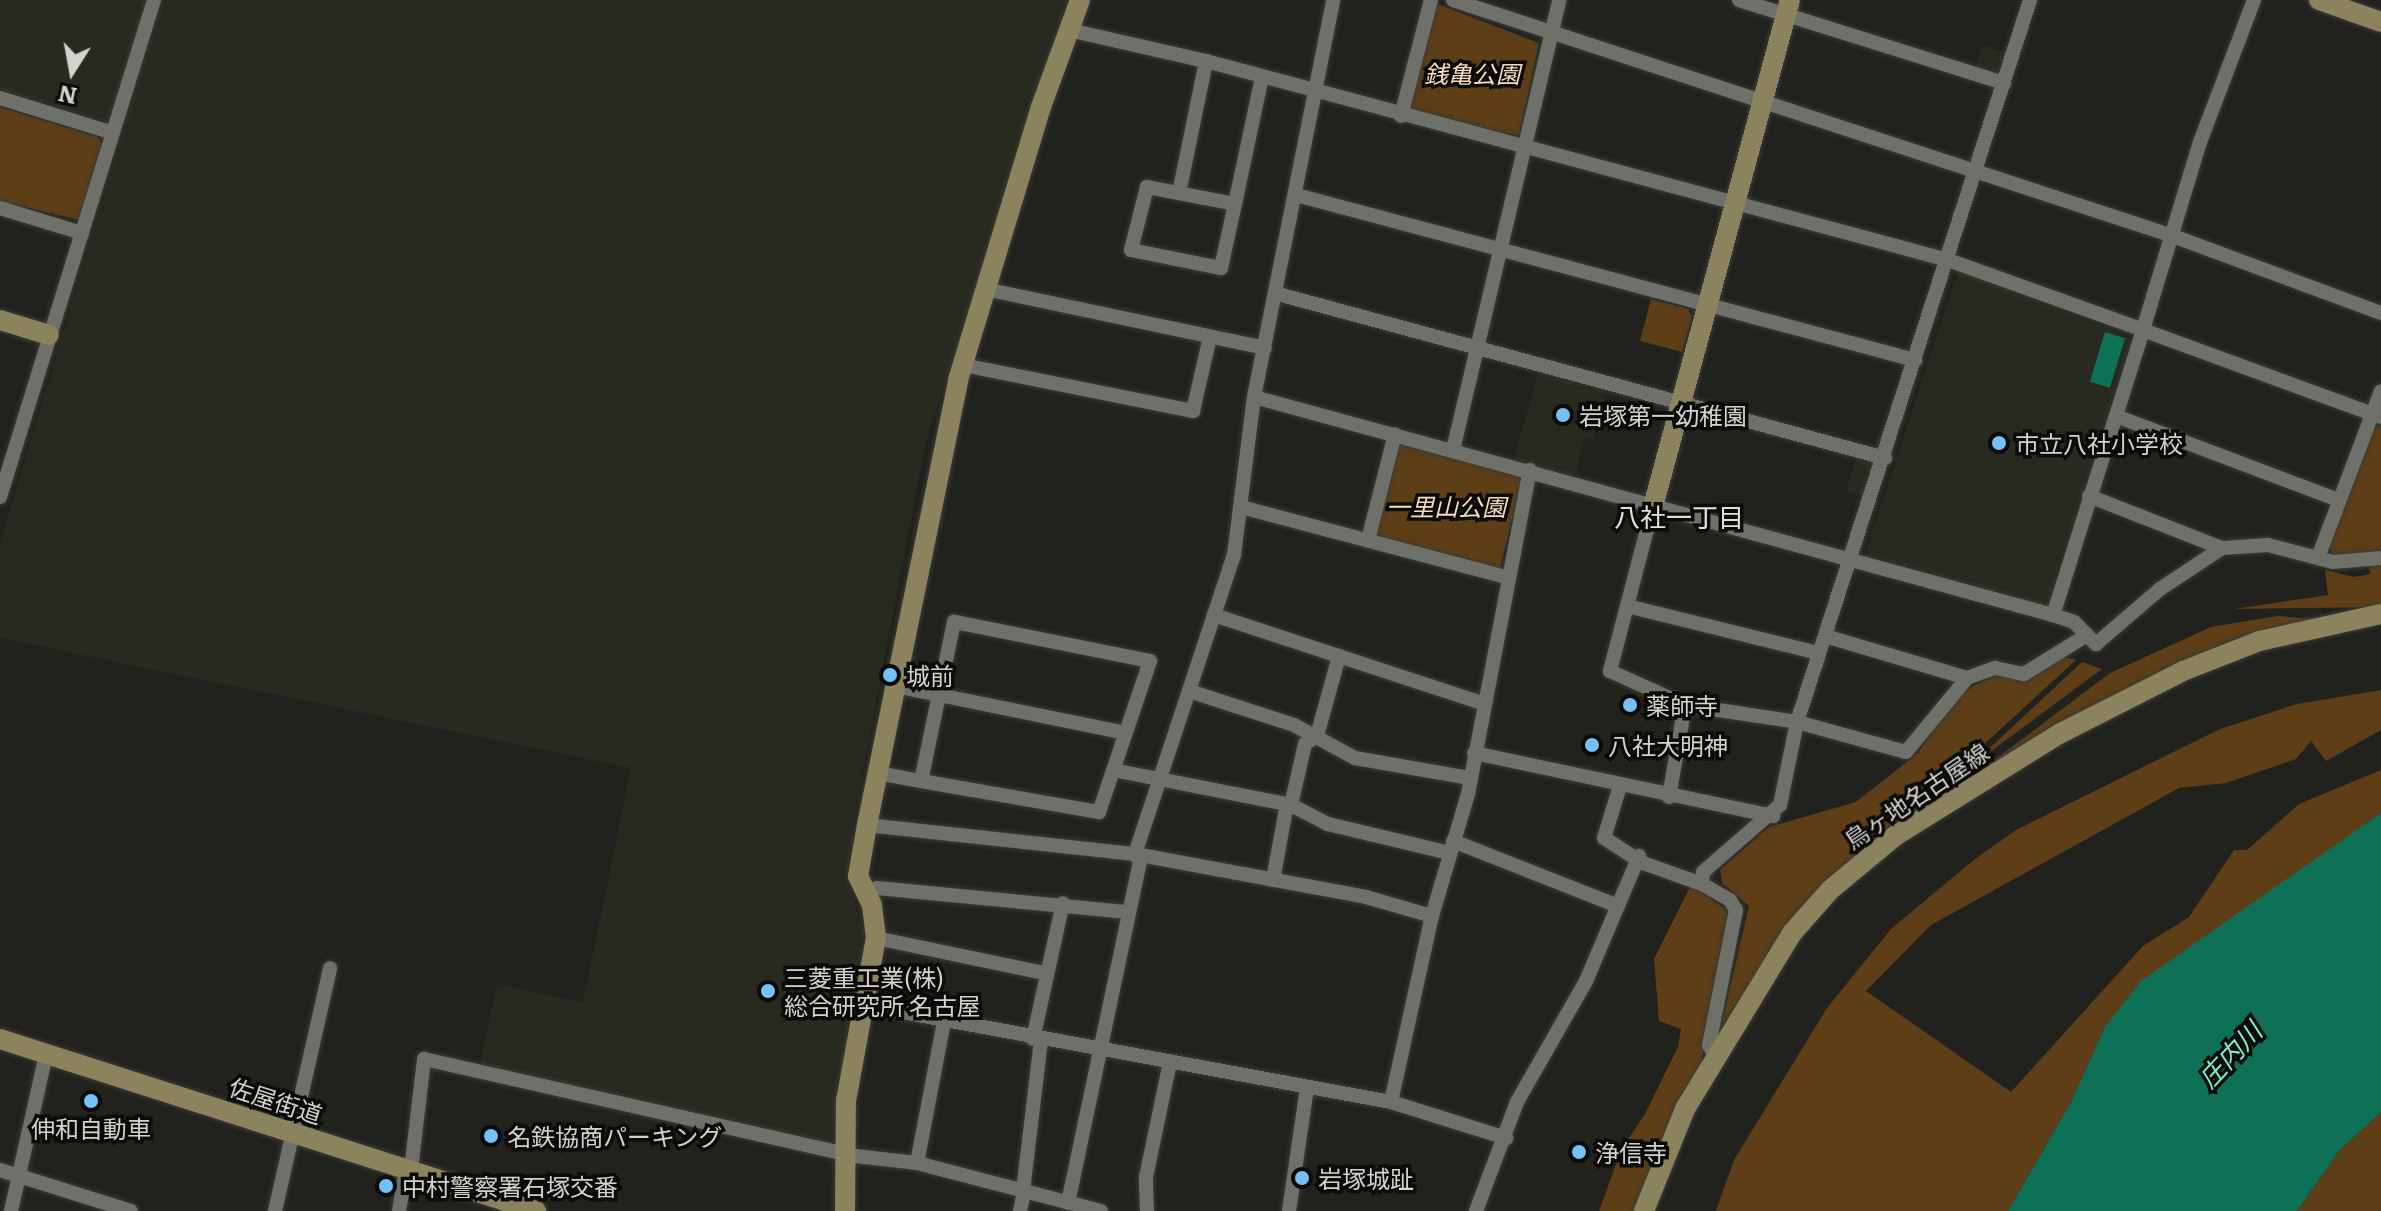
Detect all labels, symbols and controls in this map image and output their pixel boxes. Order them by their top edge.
north arrow [32,32,112,112]
park label: 銭亀公園 [1424,59,1520,87]
text: N [55,78,80,114]
place label: 岩塚第一幼稚園 [1579,401,1747,429]
marker: 岩塚第一幼稚園 [1554,406,1572,424]
place label: 市立八社小学校 [2015,429,2183,457]
marker: 市立八社小学校 [1990,434,2008,452]
park label: 一里山公園 [1386,492,1506,520]
district label: 八社一丁目 [1614,500,1744,532]
place label: 城前 [906,661,954,689]
marker: 城前 [881,666,899,684]
place label: 薬師寺 [1646,691,1718,719]
marker: 薬師寺 [1621,696,1639,714]
place label: 八社大明神 [1608,731,1728,759]
marker: 八社大明神 [1583,736,1601,754]
street label: 鳥ヶ地名古屋線 [1838,736,1994,854]
place label: 三菱重工業(株) 総合研究所 名古屋 [784,963,981,1019]
marker: 三菱重工業(株) 総合研究所 名古屋 [759,982,777,1000]
water label: 庄内川 [2191,1015,2267,1093]
street label: 佐屋街道 [226,1071,326,1129]
marker: 伸和自動車 [82,1092,100,1110]
place label: 伸和自動車 [31,1114,151,1142]
place label: 名鉄協商パーキング [507,1122,723,1150]
marker: 名鉄協商パーキング [482,1127,500,1145]
place label: 浄信寺 [1595,1138,1667,1166]
marker: 浄信寺 [1570,1143,1588,1161]
place label: 岩塚城趾 [1318,1164,1414,1192]
marker: 岩塚城趾 [1293,1169,1311,1187]
place label: 中村警察署石塚交番 [402,1172,618,1200]
marker: 中村警察署石塚交番 [377,1177,395,1195]

